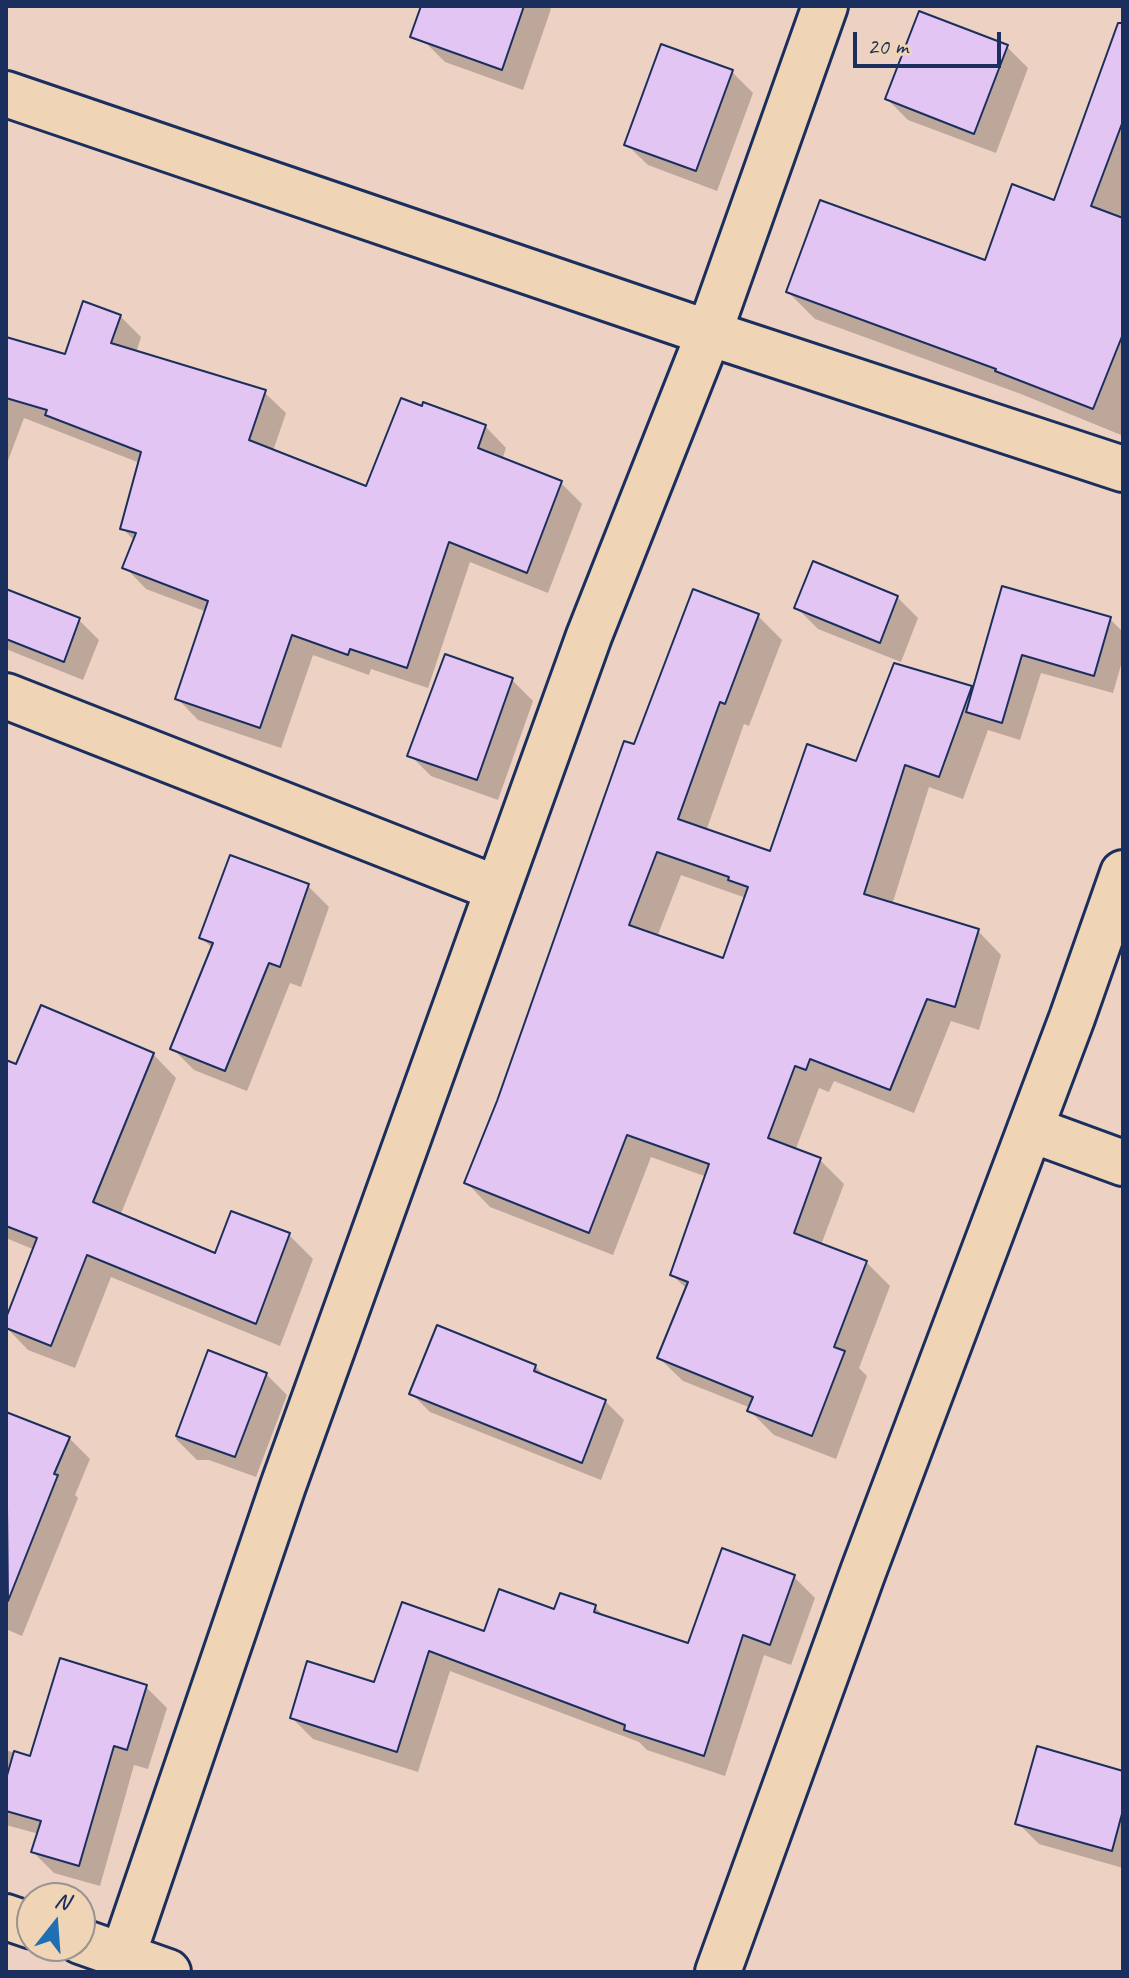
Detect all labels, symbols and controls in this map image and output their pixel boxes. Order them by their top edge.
scale bar [857,16,1005,66]
text: 20 m [867,31,908,61]
north arrow [16,1882,96,1962]
text: N [52,1886,73,1916]

